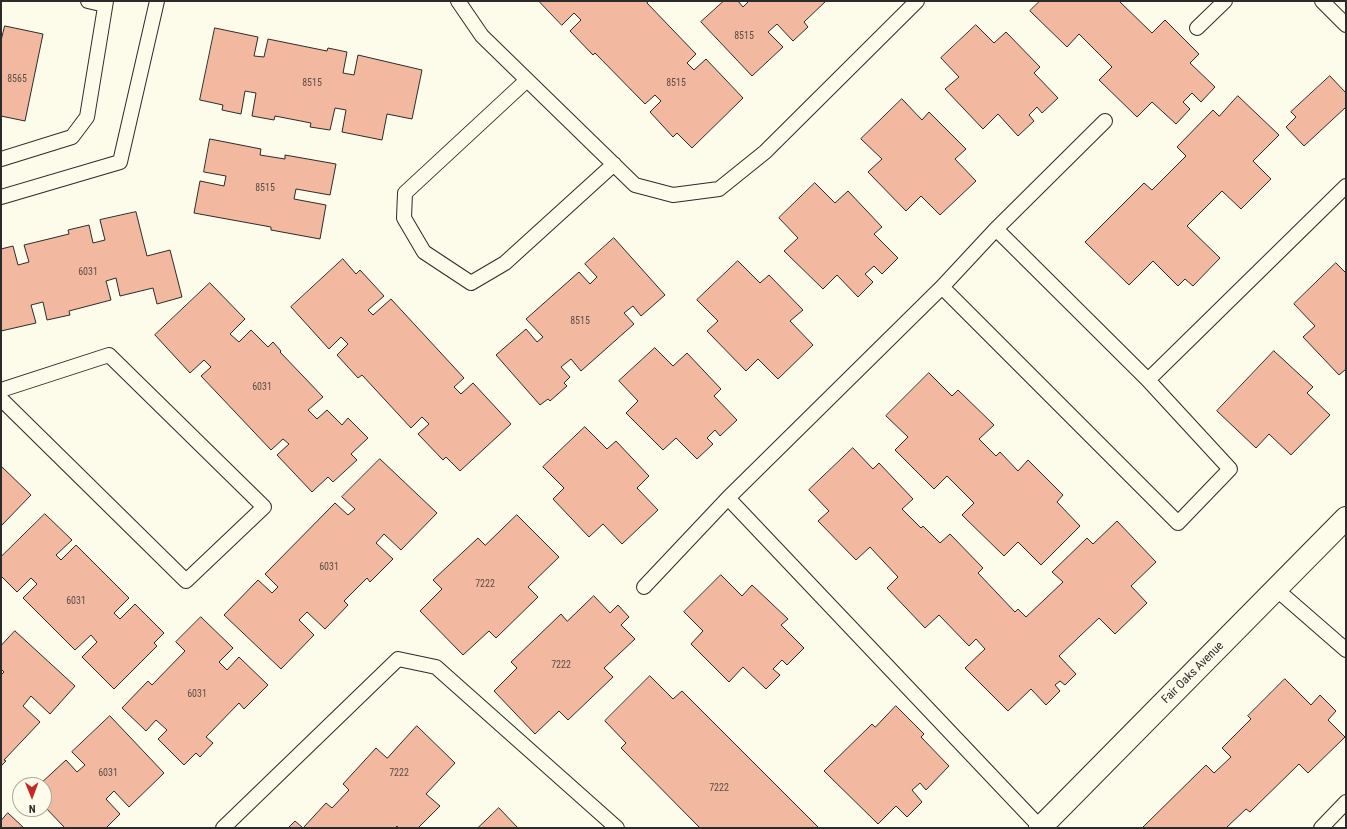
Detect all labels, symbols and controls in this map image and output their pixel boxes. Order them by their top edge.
house number: 8515 [734,30,754,42]
house number: 8565 [7,73,27,85]
house number: 8515 [302,77,322,89]
house number: 8515 [666,77,686,89]
house number: 8515 [255,182,275,194]
house number: 6031 [78,266,98,278]
house number: 8515 [570,315,590,327]
house number: 6031 [252,381,272,393]
house number: 6031 [319,561,339,573]
house number: 7222 [475,578,495,590]
house number: 6031 [66,595,86,607]
street label: Fair Oaks Avenue [1159,639,1227,707]
house number: 7222 [551,659,571,671]
house number: 6031 [187,688,207,700]
house number: 6031 [98,767,118,779]
house number: 7222 [389,767,409,779]
north arrow [12,777,52,817]
house number: 7222 [709,782,729,794]
text: N [29,802,36,815]

